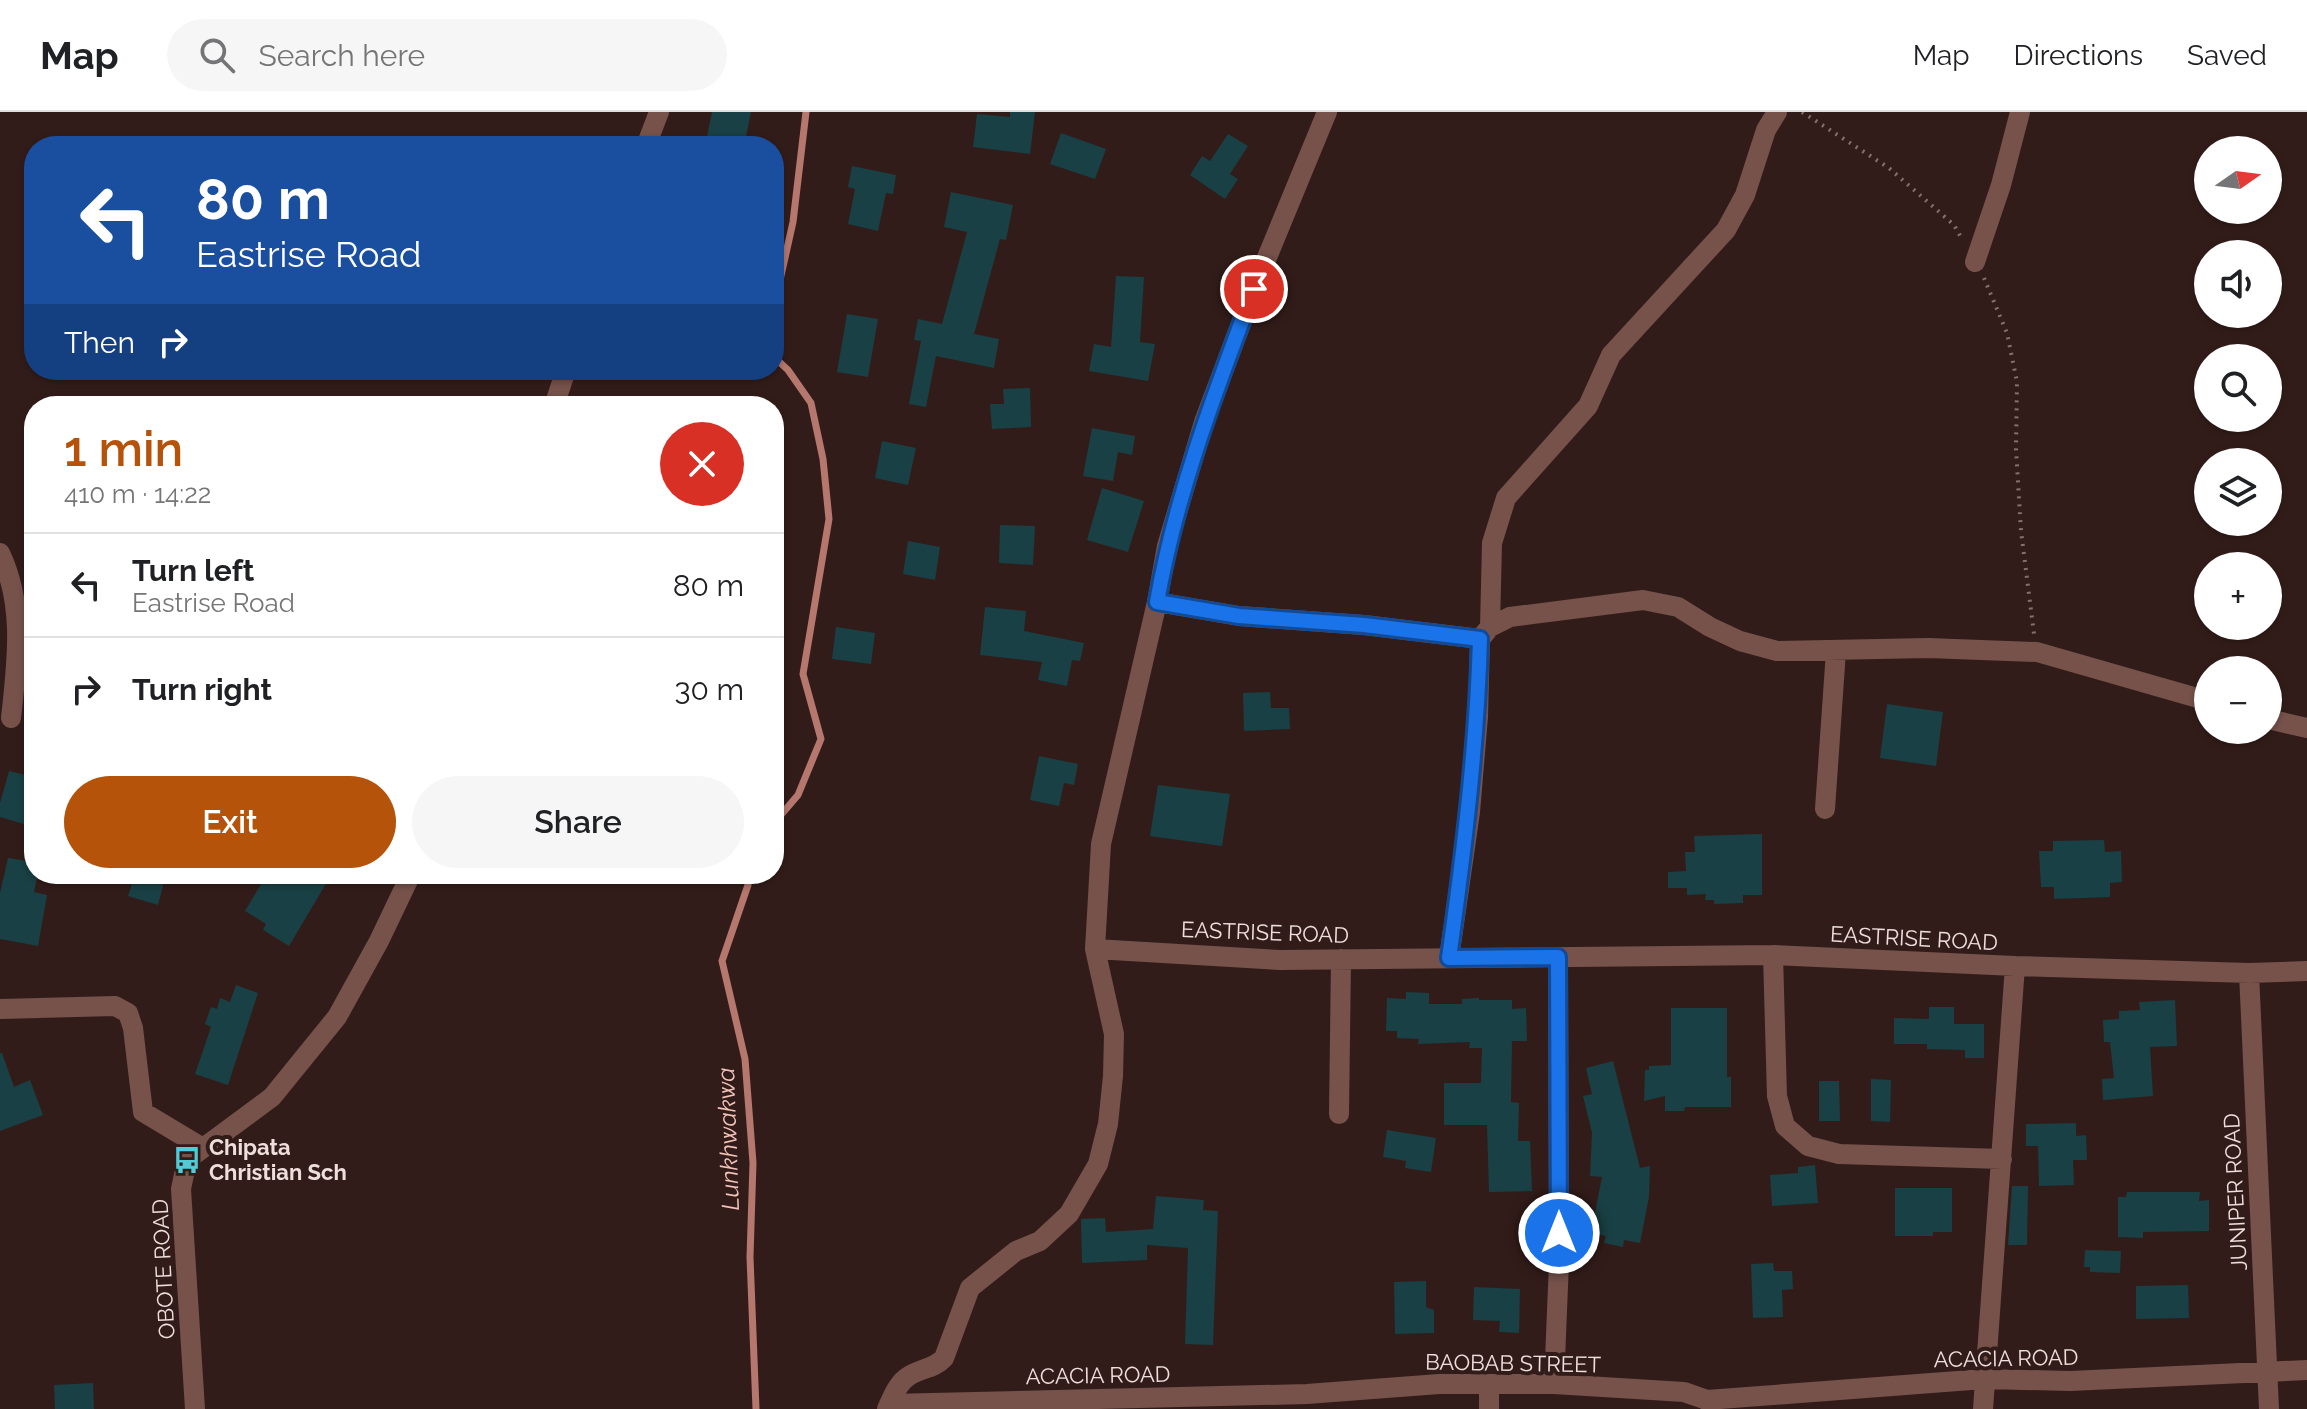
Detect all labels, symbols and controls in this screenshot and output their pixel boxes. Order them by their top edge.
search box [167,19,727,91]
text: Map [40,33,119,78]
icon: search [195,33,239,77]
text: Search here [259,38,425,73]
text: Map [1913,39,1970,72]
text: Directions [2014,39,2143,72]
text: Saved [2187,39,2267,72]
north arrow [2194,136,2282,224]
map controls [2194,136,2282,744]
text: 80 m [196,166,330,232]
icon: left [64,168,168,272]
text: Eastrise Road [196,233,421,275]
button: sound [2194,240,2282,328]
pin [1220,255,1288,323]
icon: arrive [1232,267,1276,311]
icon: right [151,320,195,364]
text: Then [64,325,135,360]
button: search [2194,344,2282,432]
text: 1 min [64,421,183,477]
button: close [660,422,744,506]
button: layers [2194,448,2282,536]
text: 410 m · 14:22 [64,479,211,509]
button: + [2194,552,2282,640]
text: Turn left [132,553,254,588]
icon: left [64,563,108,607]
text: 80 m [673,568,744,603]
text: Eastrise Road [132,588,295,618]
button: − [2194,656,2282,744]
icon: right [64,667,108,711]
text: Turn right [132,672,272,707]
text: 30 m [674,672,744,707]
button: Exit [64,776,396,868]
button: Share [412,776,744,868]
street label: EASTRISE ROAD [1181,916,1349,948]
street label: EASTRISE ROAD [1829,921,1999,955]
water label: Lunkhwakwa [711,1067,745,1211]
street label: JUNIPER ROAD [2218,1113,2252,1271]
place label: Chipata Christian Sch [209,1134,347,1185]
bus stop icon: Chipata Christian Sch [172,1145,202,1175]
position arrow [1517,1191,1601,1275]
street label: OBOTE ROAD [146,1198,180,1340]
street label: ACACIA ROAD [1933,1344,2079,1372]
street label: BAOBAB STREET [1425,1348,1602,1378]
street label: ACACIA ROAD [1025,1361,1171,1389]

